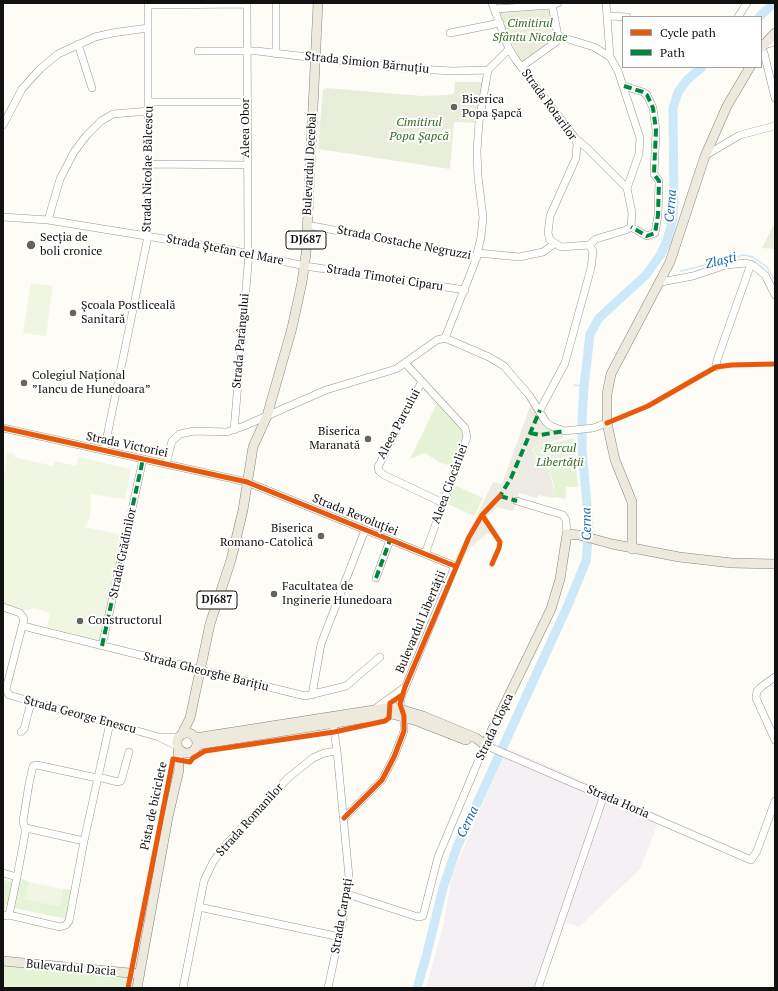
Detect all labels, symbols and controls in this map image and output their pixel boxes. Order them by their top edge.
legend [622,16,762,68]
park label: Cimitirul Sfântu Nicolae [493,17,567,45]
text: Cycle path [660,25,716,40]
text: Path [660,45,685,60]
street label: Strada Simion Bărnuțiu [304,49,430,77]
street label: Strada Rotarilor [518,67,580,143]
place label: Biserica Popa Șapcă [462,93,522,121]
street label: Aleea Obor [239,98,253,158]
marker: Biserica Popa Șapcă [449,102,459,112]
street label: Strada Nicolae Bălcescu [140,106,156,232]
street label: Bulevardul Decebal [300,112,320,216]
park label: Cimitirul Popa Șapcă [389,116,449,144]
water label: Cerna [662,189,680,223]
street label: Strada Costache Negruzzi [336,223,472,263]
place label: Secția de boli cronice [40,231,102,259]
road number: DJ687 [286,231,326,249]
street label: Strada Ștefan cel Mare [165,232,285,268]
marker: Secția de boli cronice [25,239,37,251]
water label: Zlaști [704,250,738,272]
street label: Strada Timotei Ciparu [326,262,444,294]
street label: Strada Parângului [230,293,252,389]
place label: Școala Postliceală Sanitară [81,299,176,327]
marker: Școala Postliceală Sanitară [68,308,78,318]
place label: Colegiul Național ”Iancu de Hunedoara” [32,369,151,397]
marker: Colegiul Național ”Iancu de Hunedoara” [19,378,29,388]
street label: Aleea Parcului [375,387,423,461]
place label: Biserica Maranată [309,425,360,453]
street label: Strada Victoriei [85,429,169,461]
marker: Biserica Maranată [363,434,373,444]
street label: Aleea Ciocârliei [429,442,471,526]
park label: Parcul Libertății [536,442,584,470]
street label: Strada Revoluției [310,491,400,539]
street label: Strada Grădinilor [106,507,140,599]
water label: Cerna [579,507,595,541]
place label: Biserica Romano-Catolică [220,522,313,550]
marker: Biserica Romano-Catolică [316,531,326,541]
street label: Bulevardul Libertății [393,569,449,675]
place label: Facultatea de Inginerie Hunedoara [282,580,392,608]
marker: Facultatea de Inginerie Hunedoara [269,589,279,599]
road number: DJ687 [197,591,237,609]
place label: Constructorul [88,614,162,628]
marker: Constructorul [75,616,85,626]
street label: Strada Gheorghe Barițiu [142,649,270,695]
street label: Strada Cloșca [473,691,517,763]
street label: Strada George Enescu [22,693,138,737]
street label: Pista de biciclete [138,760,170,852]
street label: Strada Romanilor [213,781,287,859]
street label: Strada Horia [584,782,652,822]
water label: Cerna [454,804,482,840]
street label: Strada Carpați [328,877,356,955]
street label: Bulevardul Dacia [25,957,117,979]

